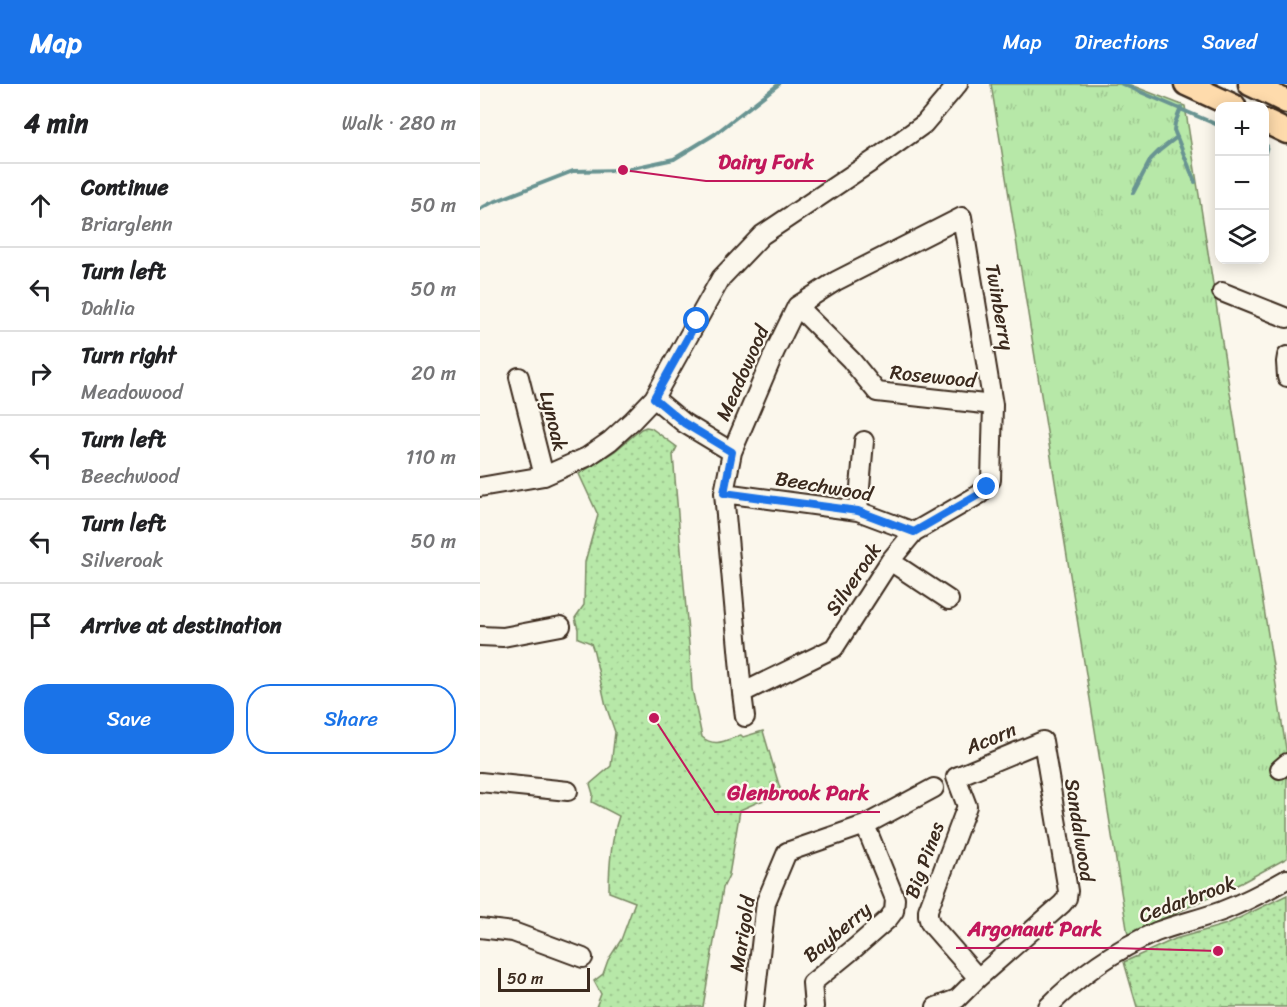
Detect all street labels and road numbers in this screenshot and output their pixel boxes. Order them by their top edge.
street label: Twinberry [975,261,1024,354]
street label: Meadowood [706,318,780,427]
street label: Rosewood [888,355,979,399]
street label: Lynoak [529,387,578,455]
street label: Beechwood [773,461,877,512]
street label: Silveroak [816,535,891,623]
street label: Acorn [959,712,1022,765]
street label: Sandalwood [1054,776,1105,886]
street label: Big Pines [894,816,955,903]
street label: Cedarbrook [1134,866,1241,933]
street label: Marigold [719,892,766,975]
street label: Bayberry [795,893,880,972]

